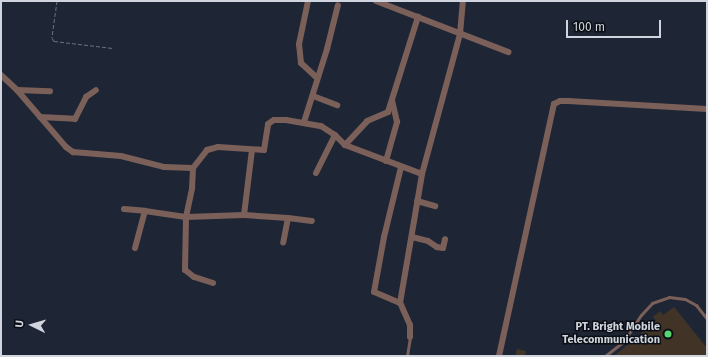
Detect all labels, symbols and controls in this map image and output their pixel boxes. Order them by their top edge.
scale bar [568,12,663,38]
text: 100 m [573,20,605,34]
north arrow [12,305,52,345]
text: U [13,320,26,328]
place label: PT. Bright Mobile Telecommunication [562,321,660,347]
marker: PT. Bright Mobile Telecommunication [663,329,673,339]

